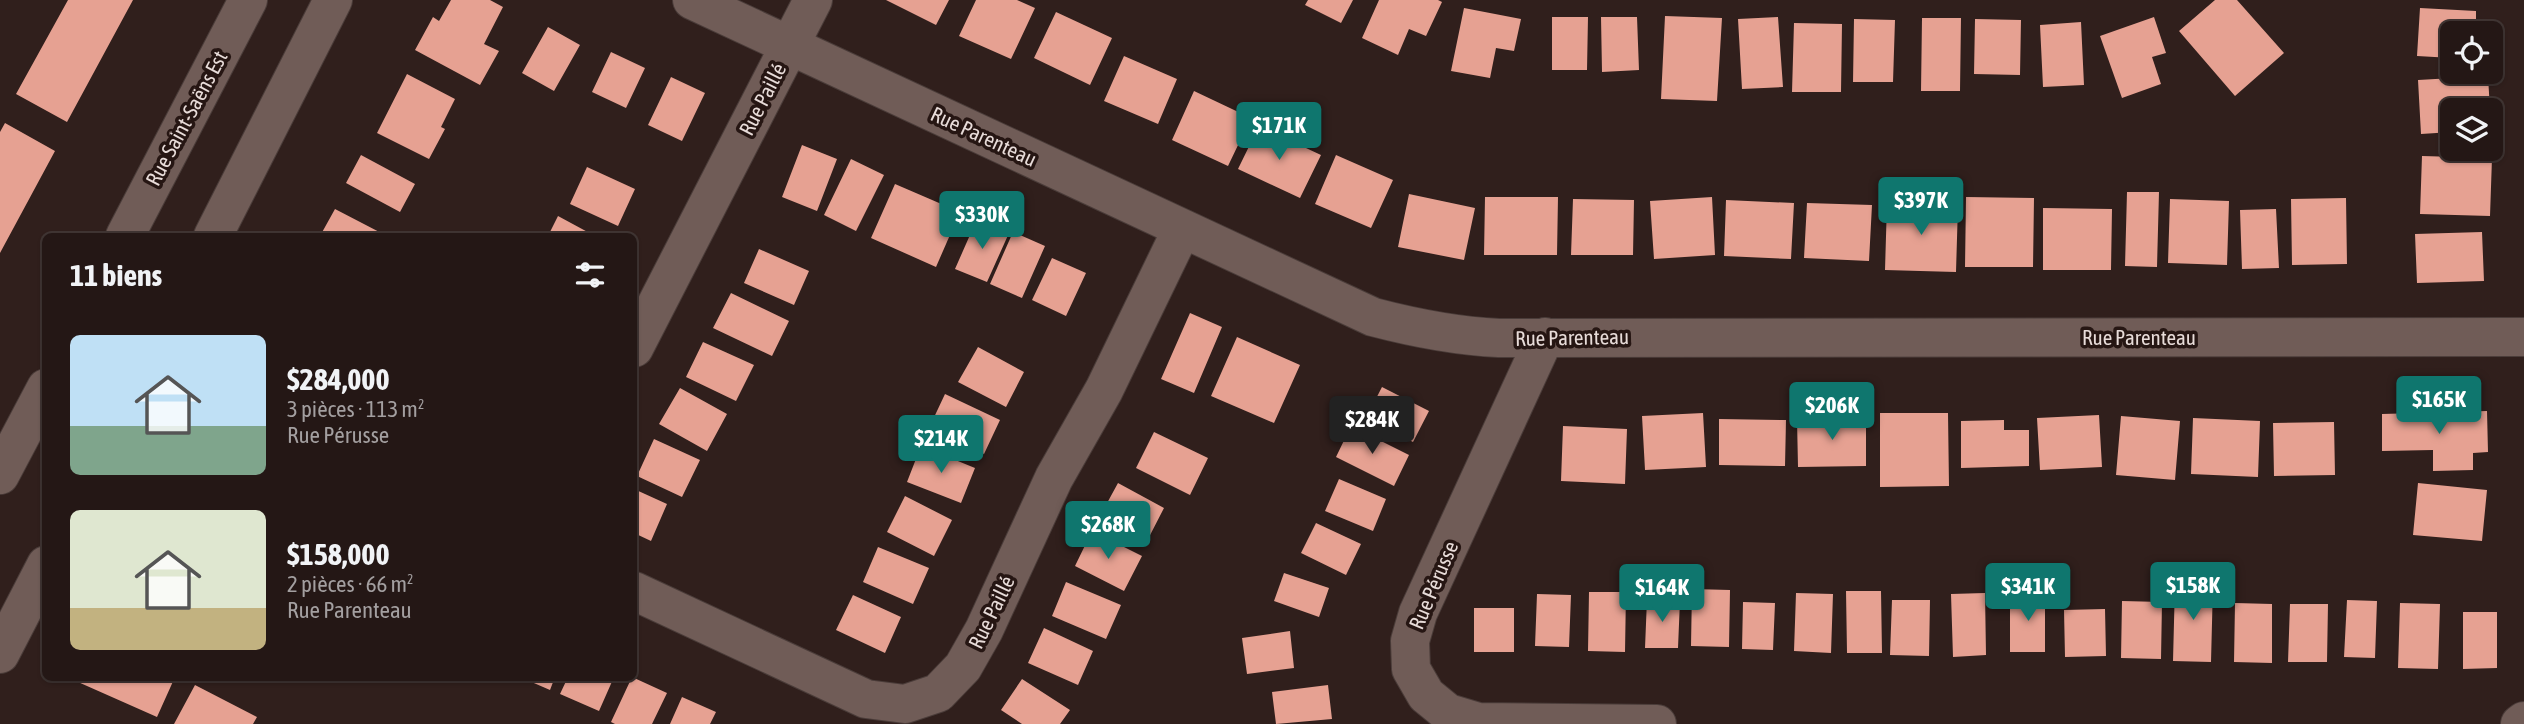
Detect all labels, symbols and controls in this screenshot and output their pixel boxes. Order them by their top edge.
map controls [2440,21,2503,161]
button: locate [2440,21,2503,84]
street label: Rue Saint-Saëns Est [140,47,232,189]
street label: Rue Paillé [734,59,790,139]
button: layers [2440,98,2503,161]
street label: Rue Parenteau [927,101,1041,171]
pin: $171K [1230,102,1328,162]
text: $171K [1252,112,1306,138]
pin: $397K [1872,177,1970,237]
text: $397K [1894,187,1948,213]
pin: $330K [933,191,1031,251]
text: $330K [955,201,1009,227]
icon: filters [571,256,609,294]
text: 11 biens [70,258,162,292]
street label: Rue Parenteau [1515,324,1629,350]
street label: Rue Parenteau [2082,325,2196,349]
text: $284,000 [287,362,390,396]
icon: home [126,363,210,447]
pin: $165K [2390,376,2488,436]
pin: $206K [1783,382,1881,442]
text: $165K [2412,386,2466,412]
text: $206K [1805,392,1859,418]
text: 3 pièces · 113 m² [287,396,424,422]
pin: $284K [1323,396,1421,456]
text: $284K [1345,406,1399,432]
pin: $214K [892,416,990,475]
text: Rue Pérusse [287,422,389,448]
text: $214K [914,425,968,451]
pin: $268K [1059,502,1157,561]
text: $268K [1081,511,1135,537]
text: $158,000 [287,537,390,571]
street label: Rue Pérusse [1404,537,1462,633]
icon: home [126,538,210,622]
pin: $158K [2144,562,2242,622]
pin: $164K [1613,564,1711,624]
pin: $341K [1979,564,2077,623]
text: 2 pièces · 66 m² [287,571,414,597]
street label: Rue Paillé [963,572,1019,652]
text: $158K [2166,572,2220,598]
text: $341K [2001,573,2055,599]
text: $164K [1635,574,1689,600]
text: Rue Parenteau [287,597,412,623]

